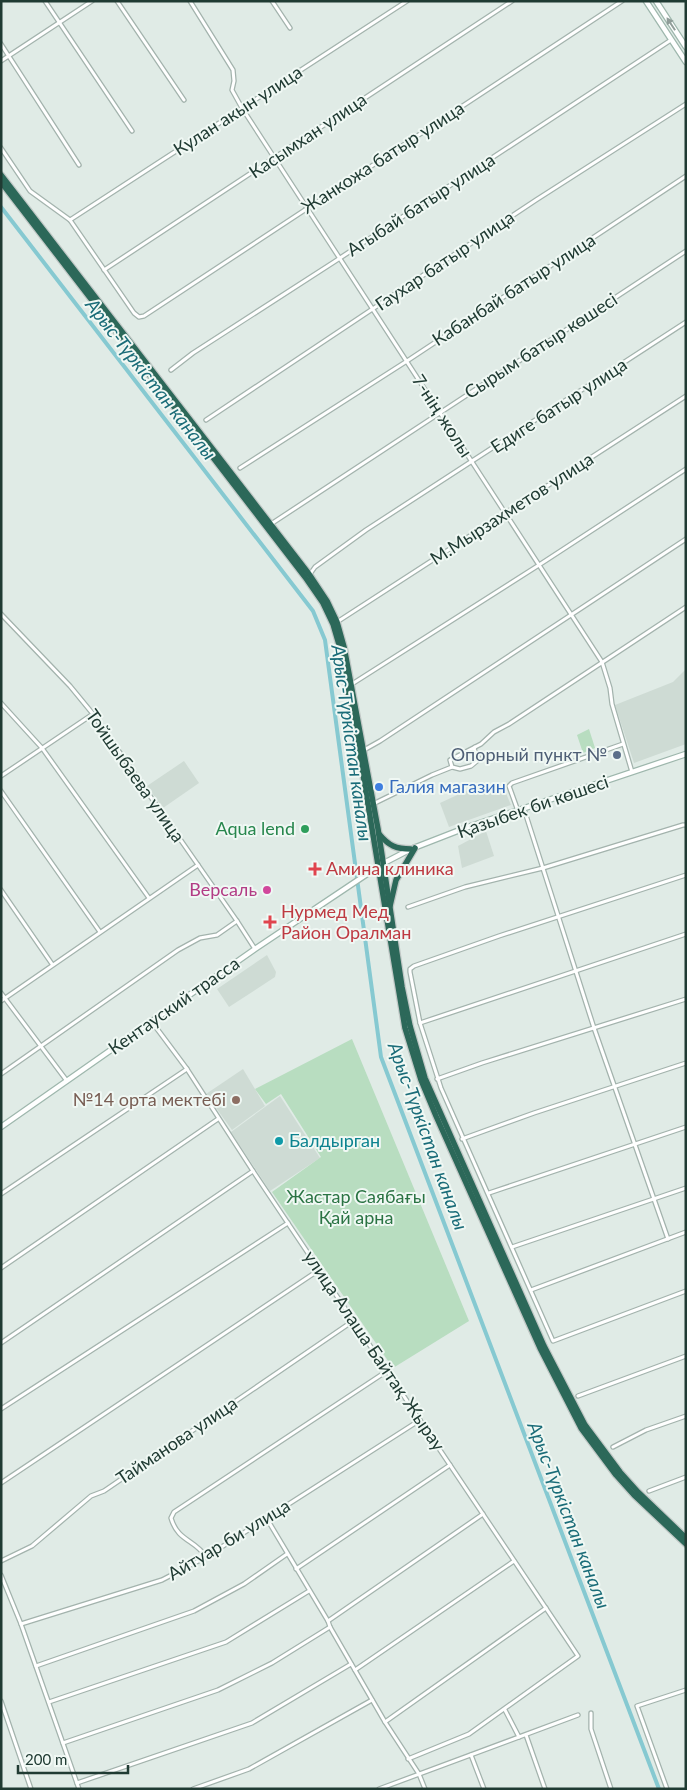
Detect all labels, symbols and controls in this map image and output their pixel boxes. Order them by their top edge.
one-way arrow [666,18,676,31]
street label: Кулан акын улица [169,60,306,160]
street label: Касымхан улица [245,88,370,183]
street label: Жанкожа батыр улица [297,96,468,218]
street label: Агыбай батыр улица [342,148,499,260]
street label: Гаухар батыр улица [371,206,518,315]
street label: Кабанбай батыр улица [428,228,599,350]
street label: Сырым батыр көшесі [460,288,621,403]
water label: Арыс-Түркістан каналы [81,293,222,464]
street label: Едиге батыр улица [486,353,631,457]
street label: 7-нің жолы [408,370,478,461]
street label: М.Мырзахметов улица [426,447,597,569]
water label: Арыс-Түркістан каналы [327,642,378,843]
street label: Тойшыбаева улица [82,705,190,846]
place label: Опорный пункт № [451,743,607,765]
marker: Опорный пункт № [611,749,623,761]
street label: Қазыбек би көшесі [454,770,611,842]
place label: Галия магазин [389,775,506,797]
marker: Галия магазин [373,781,385,793]
place label: Aqua lend [215,817,295,839]
marker: Aqua lend [299,823,311,835]
place label: Амина клиника [326,857,454,879]
marker: Амина клиника [308,862,322,876]
place label: Версаль [189,878,257,900]
marker: Версаль [261,884,273,896]
place label: Нурмед Мед Район Оралман [281,900,411,943]
marker: Нурмед Мед Район Оралман [263,915,277,929]
street label: Кентауский трасса [104,952,243,1059]
water label: Арыс-Түркістан каналы [383,1038,473,1233]
place label: №14 орта мектебі [72,1088,226,1110]
marker: №14 орта мектебі [230,1094,242,1106]
place label: Балдырган [289,1129,380,1151]
marker: Балдырган [273,1135,285,1147]
park label: Жастар Саябағы Қай арна [286,1185,426,1228]
street label: улица Алаша Байтақ Жырау [300,1246,451,1455]
street label: Тайманова улица [112,1391,241,1489]
water label: Арыс-Түркістан каналы [523,1417,616,1612]
street label: Айтуар би улица [163,1494,294,1584]
scale bar [18,1742,128,1774]
text: 200 m [25,1750,67,1768]

